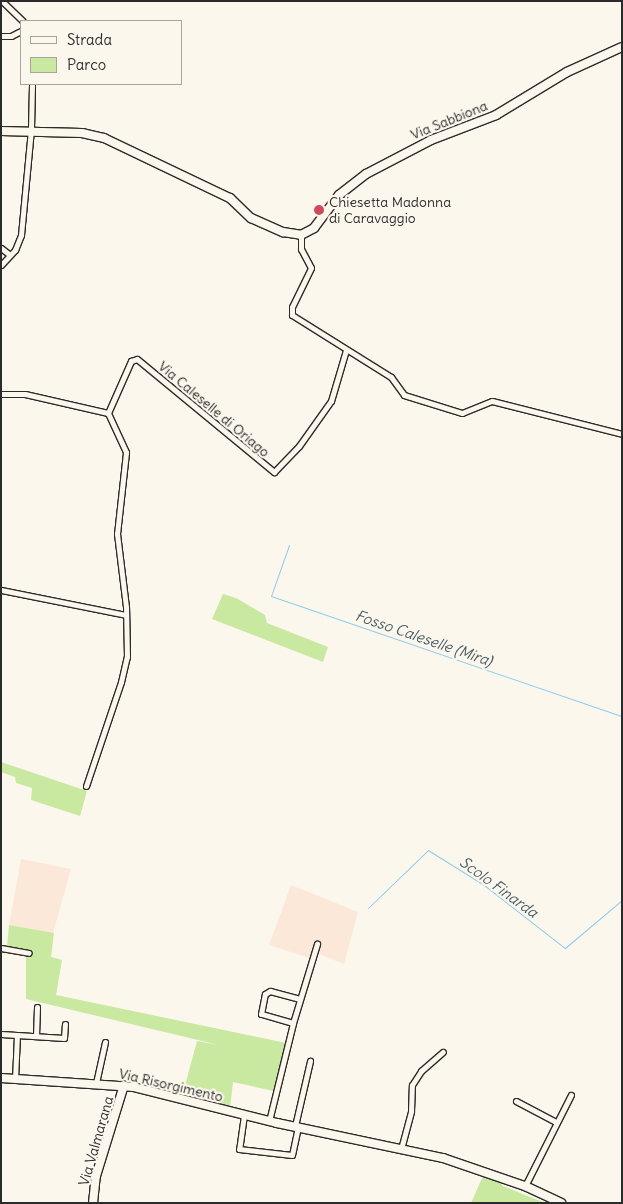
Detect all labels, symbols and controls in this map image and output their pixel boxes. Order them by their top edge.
legend [20,20,182,85]
text: Strada [67,30,112,49]
text: Parco [67,55,106,74]
street label: Via Sabbiona [408,97,490,143]
place label: Chiesetta Madonna di Caravaggio [329,194,451,226]
marker: Chiesetta Madonna di Caravaggio [313,204,325,216]
street label: Via Caleselle di Oriago [155,358,273,460]
water label: Fosso Caleselle (Mira) [353,606,495,670]
water label: Scolo Finarda [456,853,542,921]
street label: Via Risorgimento [117,1065,225,1105]
street label: Via Valmarana [75,1094,117,1188]

